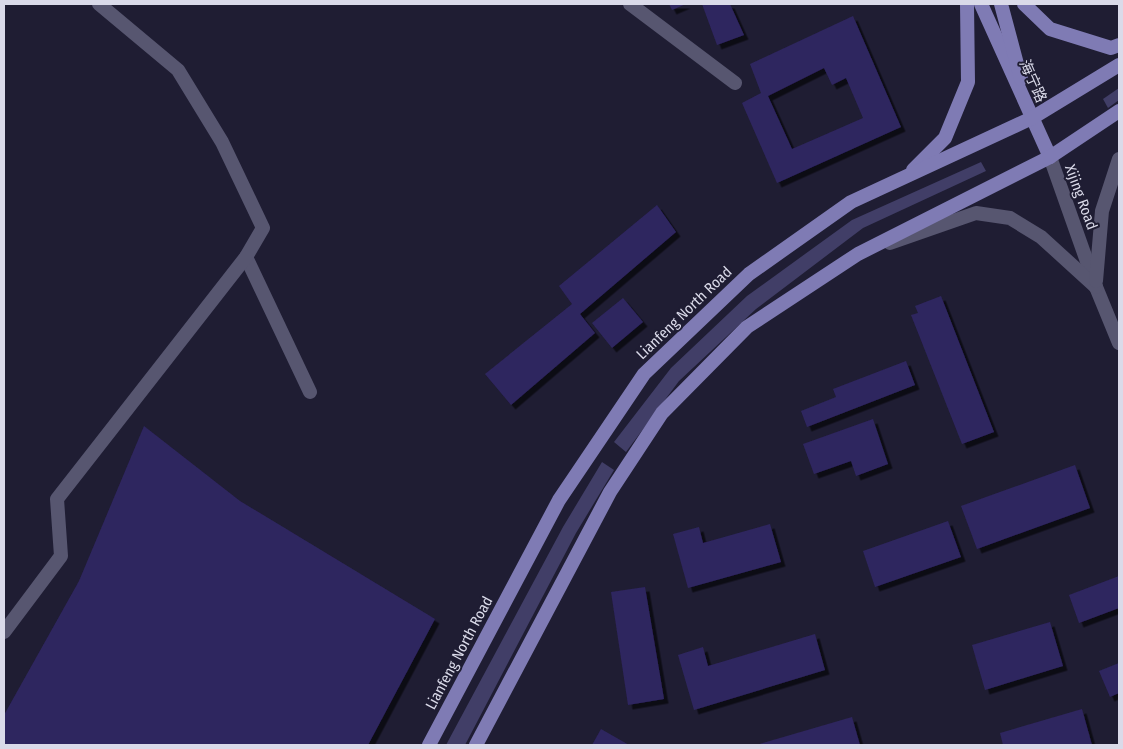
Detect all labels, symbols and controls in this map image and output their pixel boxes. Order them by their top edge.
street label: 海宁路 [1016,57,1050,105]
street label: Xijing Road [1061,162,1101,232]
street label: Lianfeng North Road [633,263,735,363]
street label: Lianfeng North Road [422,593,496,713]

